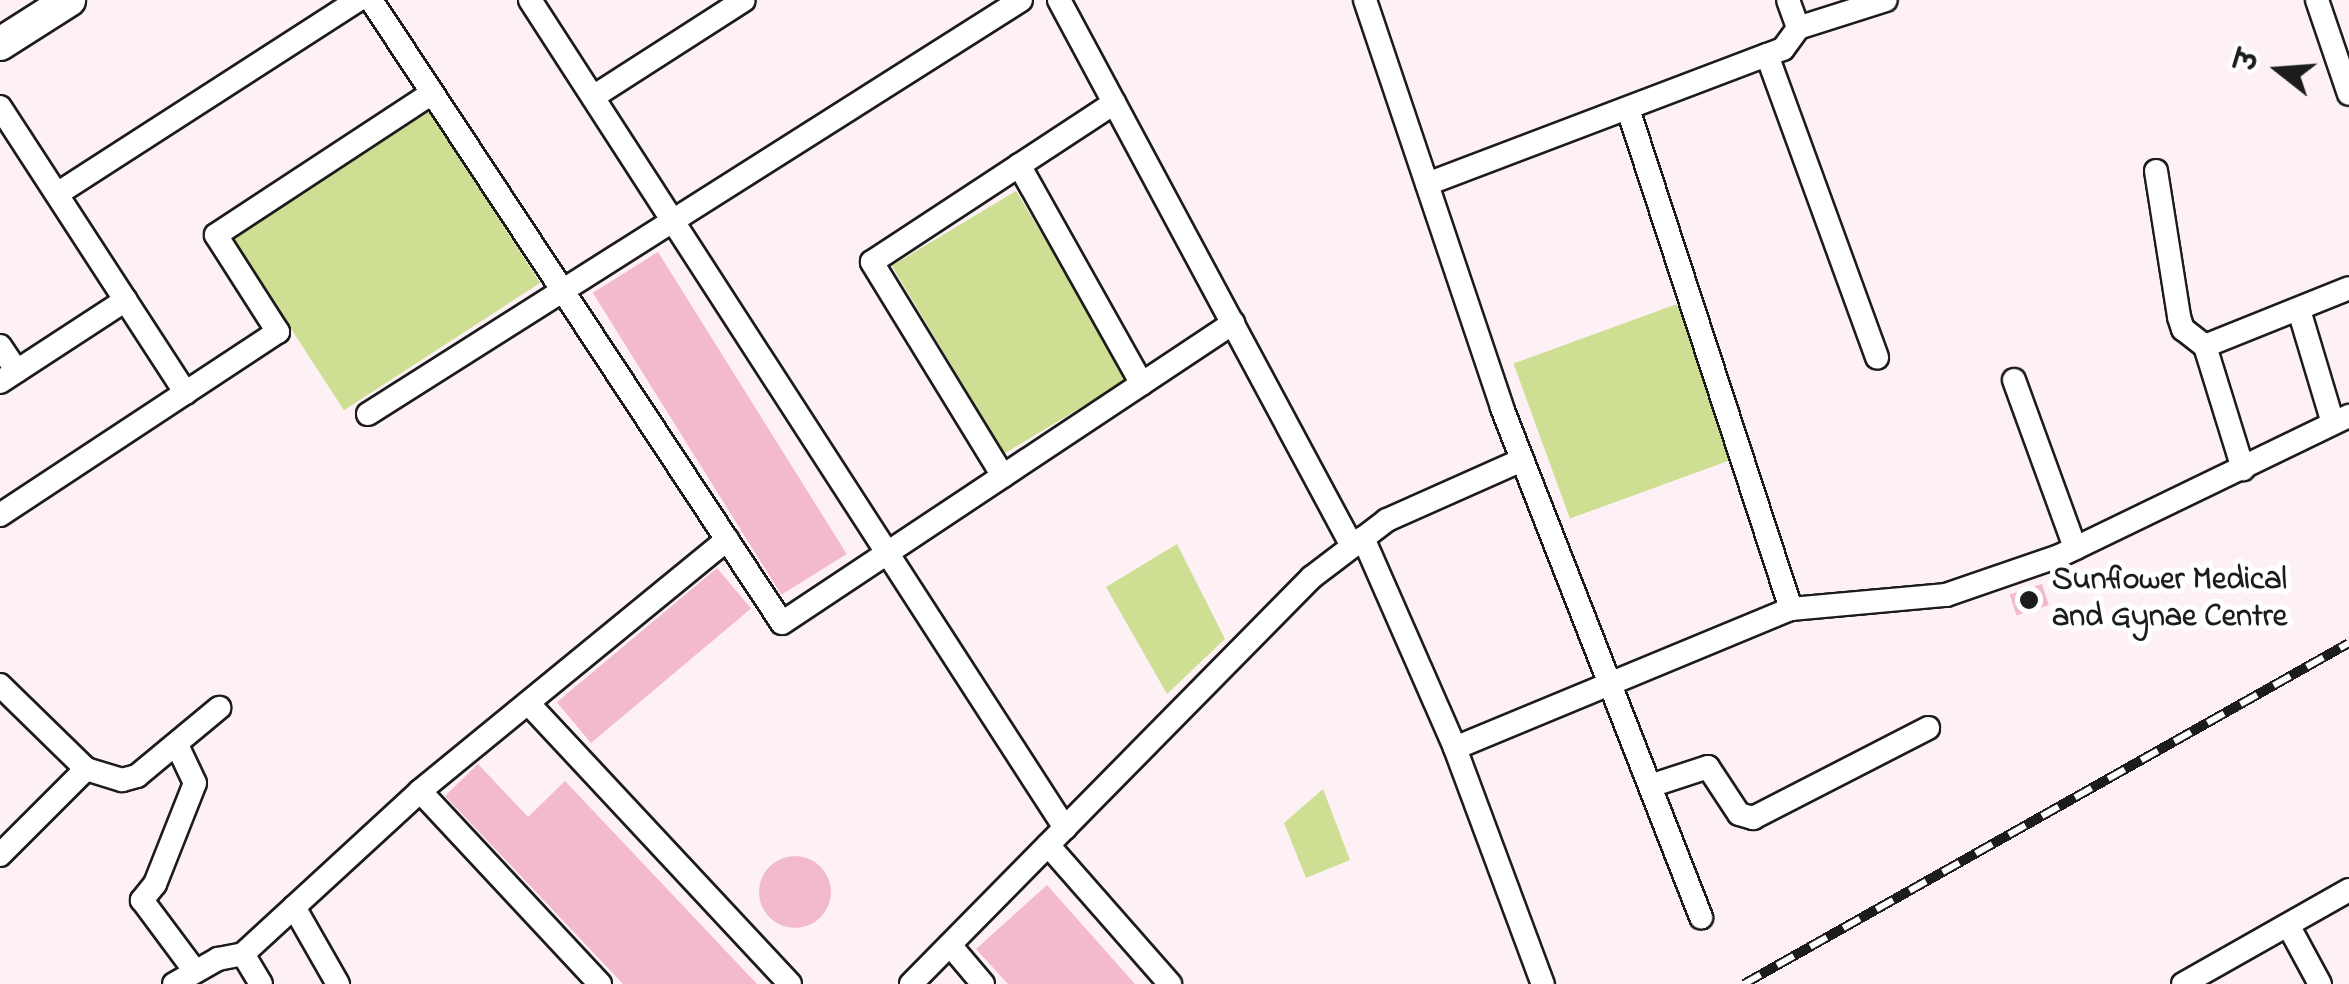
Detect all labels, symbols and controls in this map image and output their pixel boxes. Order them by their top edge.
north arrow [2229,20,2329,120]
text: उ [2228,46,2272,76]
place label: Sunflower Medical and Gynae Centre [2052,563,2287,638]
marker: Sunflower Medical and Gynae Centre [2016,587,2042,613]

